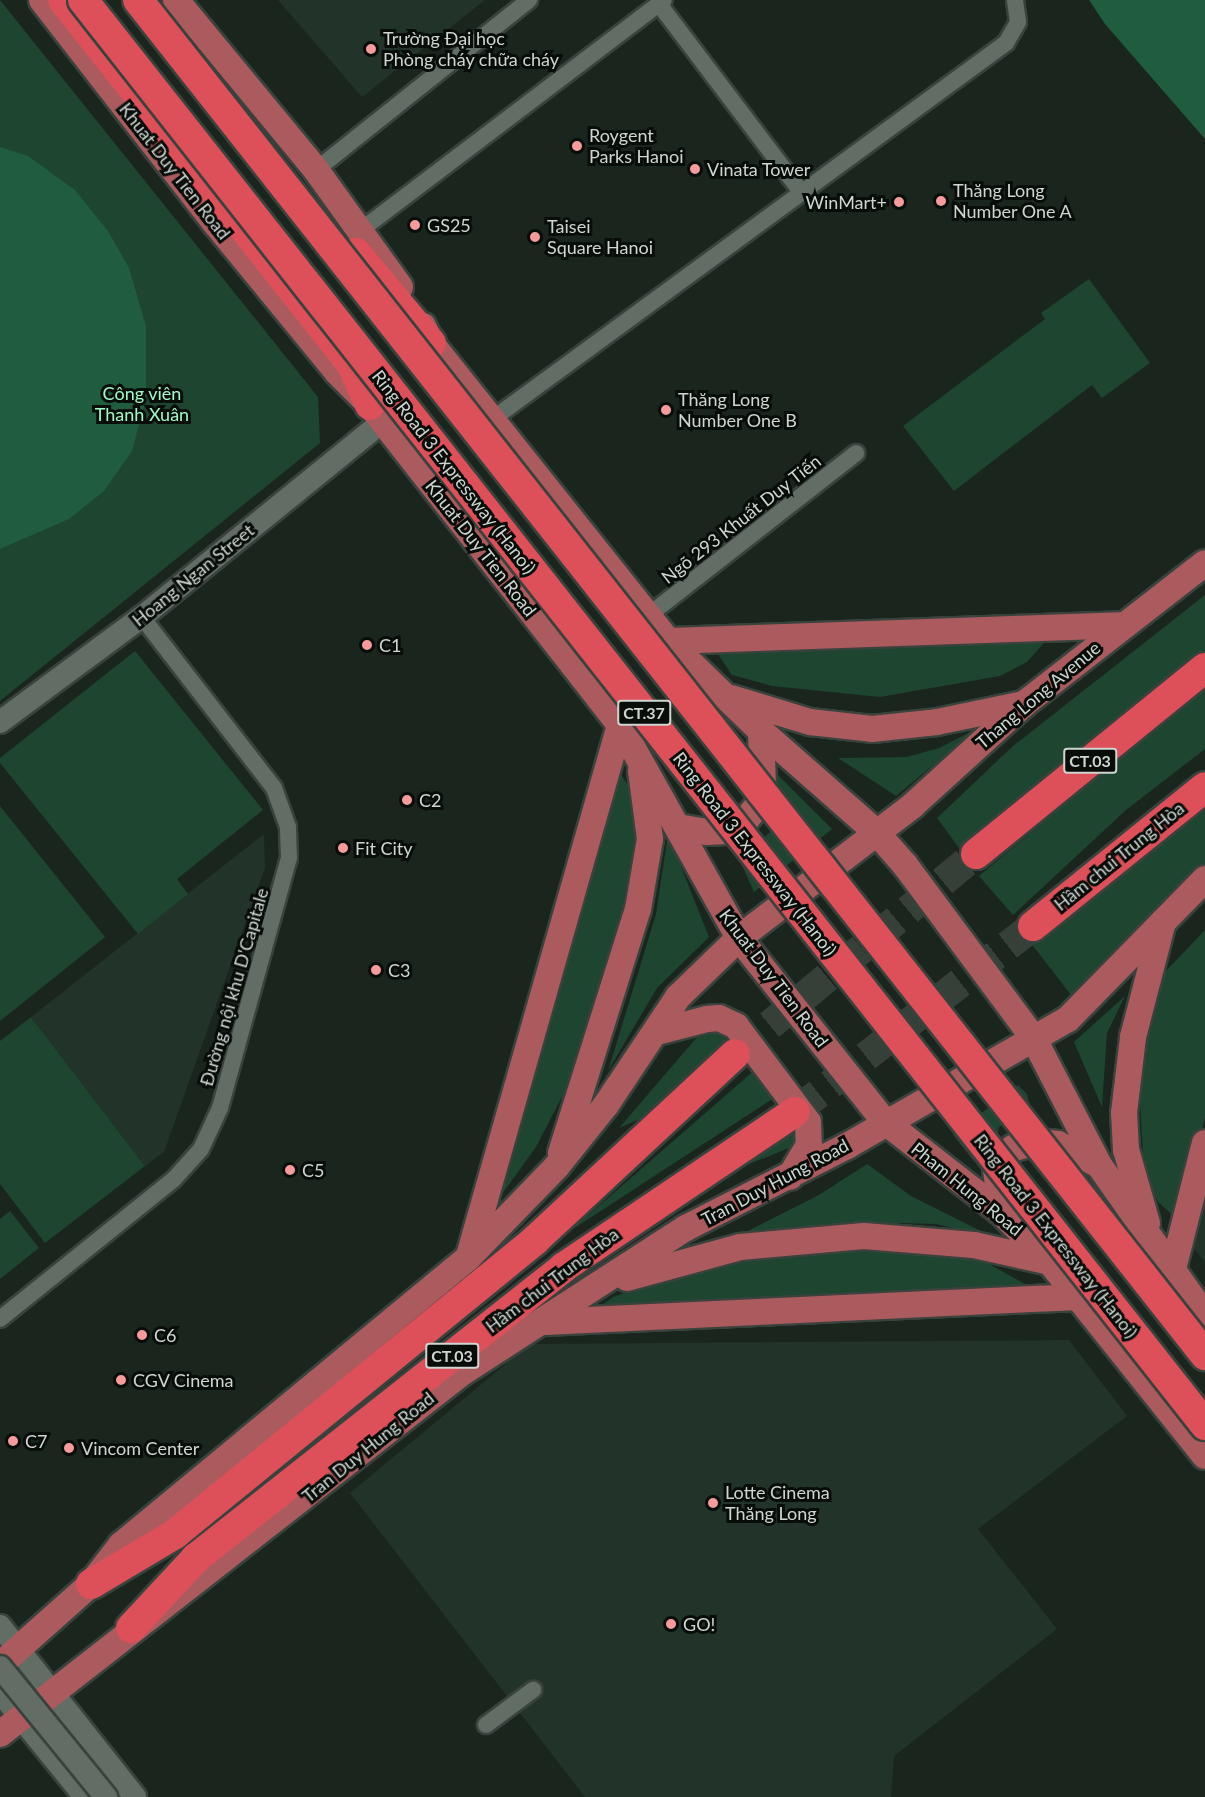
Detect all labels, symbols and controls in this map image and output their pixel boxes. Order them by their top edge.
place label: Trường Đại học Phòng cháy chữa cháy [383,28,560,70]
marker: Trường Đại học Phòng cháy chữa cháy [364,42,378,56]
street label: Khuat Duy Tien Road [115,98,235,244]
place label: Roygent Parks Hanoi [589,125,684,168]
marker: Roygent Parks Hanoi [570,139,584,153]
place label: Vinata Tower [707,158,811,180]
marker: Vinata Tower [688,162,702,176]
place label: Thăng Long Number One A [953,180,1073,222]
place label: WinMart+ [805,191,887,213]
marker: Thăng Long Number One A [934,194,948,208]
marker: WinMart+ [892,195,906,209]
place label: GS25 [427,214,471,236]
place label: Taisei Square Hanoi [547,216,653,258]
marker: GS25 [408,218,422,232]
marker: Taisei Square Hanoi [528,230,542,244]
street label: Ring Road 3 Expressway (Hanoi) [368,366,540,578]
park label: Công viên Thanh Xuân [95,383,189,426]
place label: Thăng Long Number One B [678,389,797,432]
marker: Thăng Long Number One B [659,403,673,417]
street label: Ngõ 293 Khuất Duy Tiến [657,450,825,588]
street label: Khuat Duy Tien Road [421,475,541,621]
street label: Hoang Ngan Street [128,519,258,631]
place label: C1 [379,634,401,656]
street label: Thang Long Avenue [971,637,1105,753]
marker: C1 [360,638,374,652]
road number: CT.37 [617,700,671,726]
street label: Ring Road 3 Expressway (Hanoi) [669,748,841,960]
road number: CT.03 [1063,748,1117,774]
place label: C2 [419,789,441,811]
marker: C2 [400,793,414,807]
street label: Hầm chui Trung Hòa [1050,797,1188,915]
place label: Fit City [355,837,413,859]
marker: Fit City [336,841,350,855]
street label: Đường nội khu D'Capitale [195,886,273,1088]
street label: Khuat Duy Tien Road [715,904,833,1052]
place label: C3 [388,959,410,981]
marker: C3 [369,963,383,977]
street label: Ring Road 3 Expressway (Hanoi) [970,1130,1142,1342]
street label: Tran Duy Hung Road [698,1134,852,1230]
street label: Pham Hung Road [907,1138,1027,1240]
place label: C5 [302,1159,324,1181]
marker: C5 [283,1163,297,1177]
street label: Hầm chui Trung Hòa [481,1223,623,1337]
place label: C6 [154,1324,176,1346]
marker: C6 [135,1328,149,1342]
road number: CT.03 [425,1343,479,1369]
place label: CGV Cinema [133,1369,234,1391]
marker: CGV Cinema [114,1373,128,1387]
street label: Tran Duy Hung Road [298,1387,438,1507]
place label: C7 [25,1430,47,1452]
marker: C7 [6,1434,20,1448]
place label: Vincom Center [81,1437,199,1459]
marker: Vincom Center [62,1441,76,1455]
place label: Lotte Cinema Thăng Long [725,1482,830,1524]
marker: Lotte Cinema Thăng Long [706,1496,720,1510]
place label: GO! [683,1613,715,1635]
marker: GO! [664,1617,678,1631]

